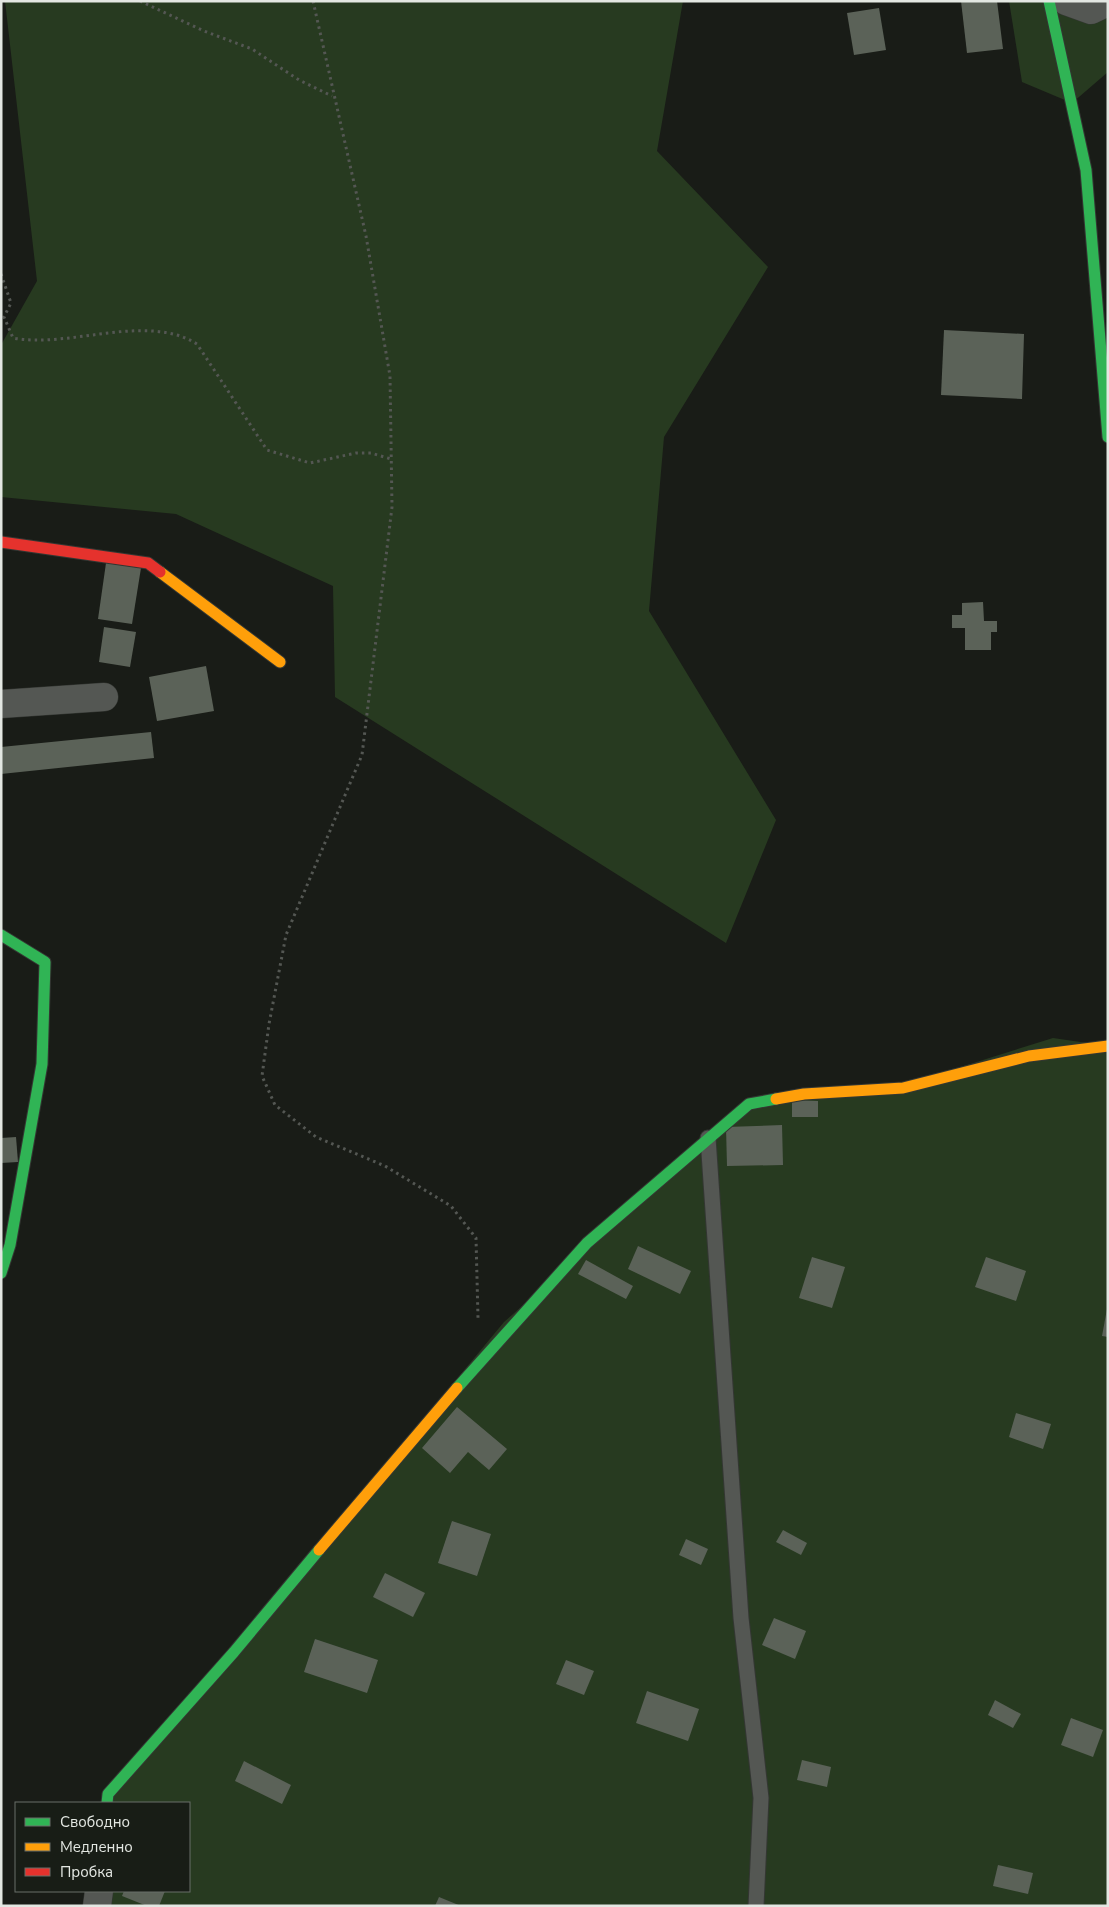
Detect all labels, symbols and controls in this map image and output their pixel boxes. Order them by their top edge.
legend [15,1802,190,1892]
text: Свободно [60,1812,130,1832]
text: Медленно [60,1837,133,1857]
text: Пробка [60,1862,113,1882]

